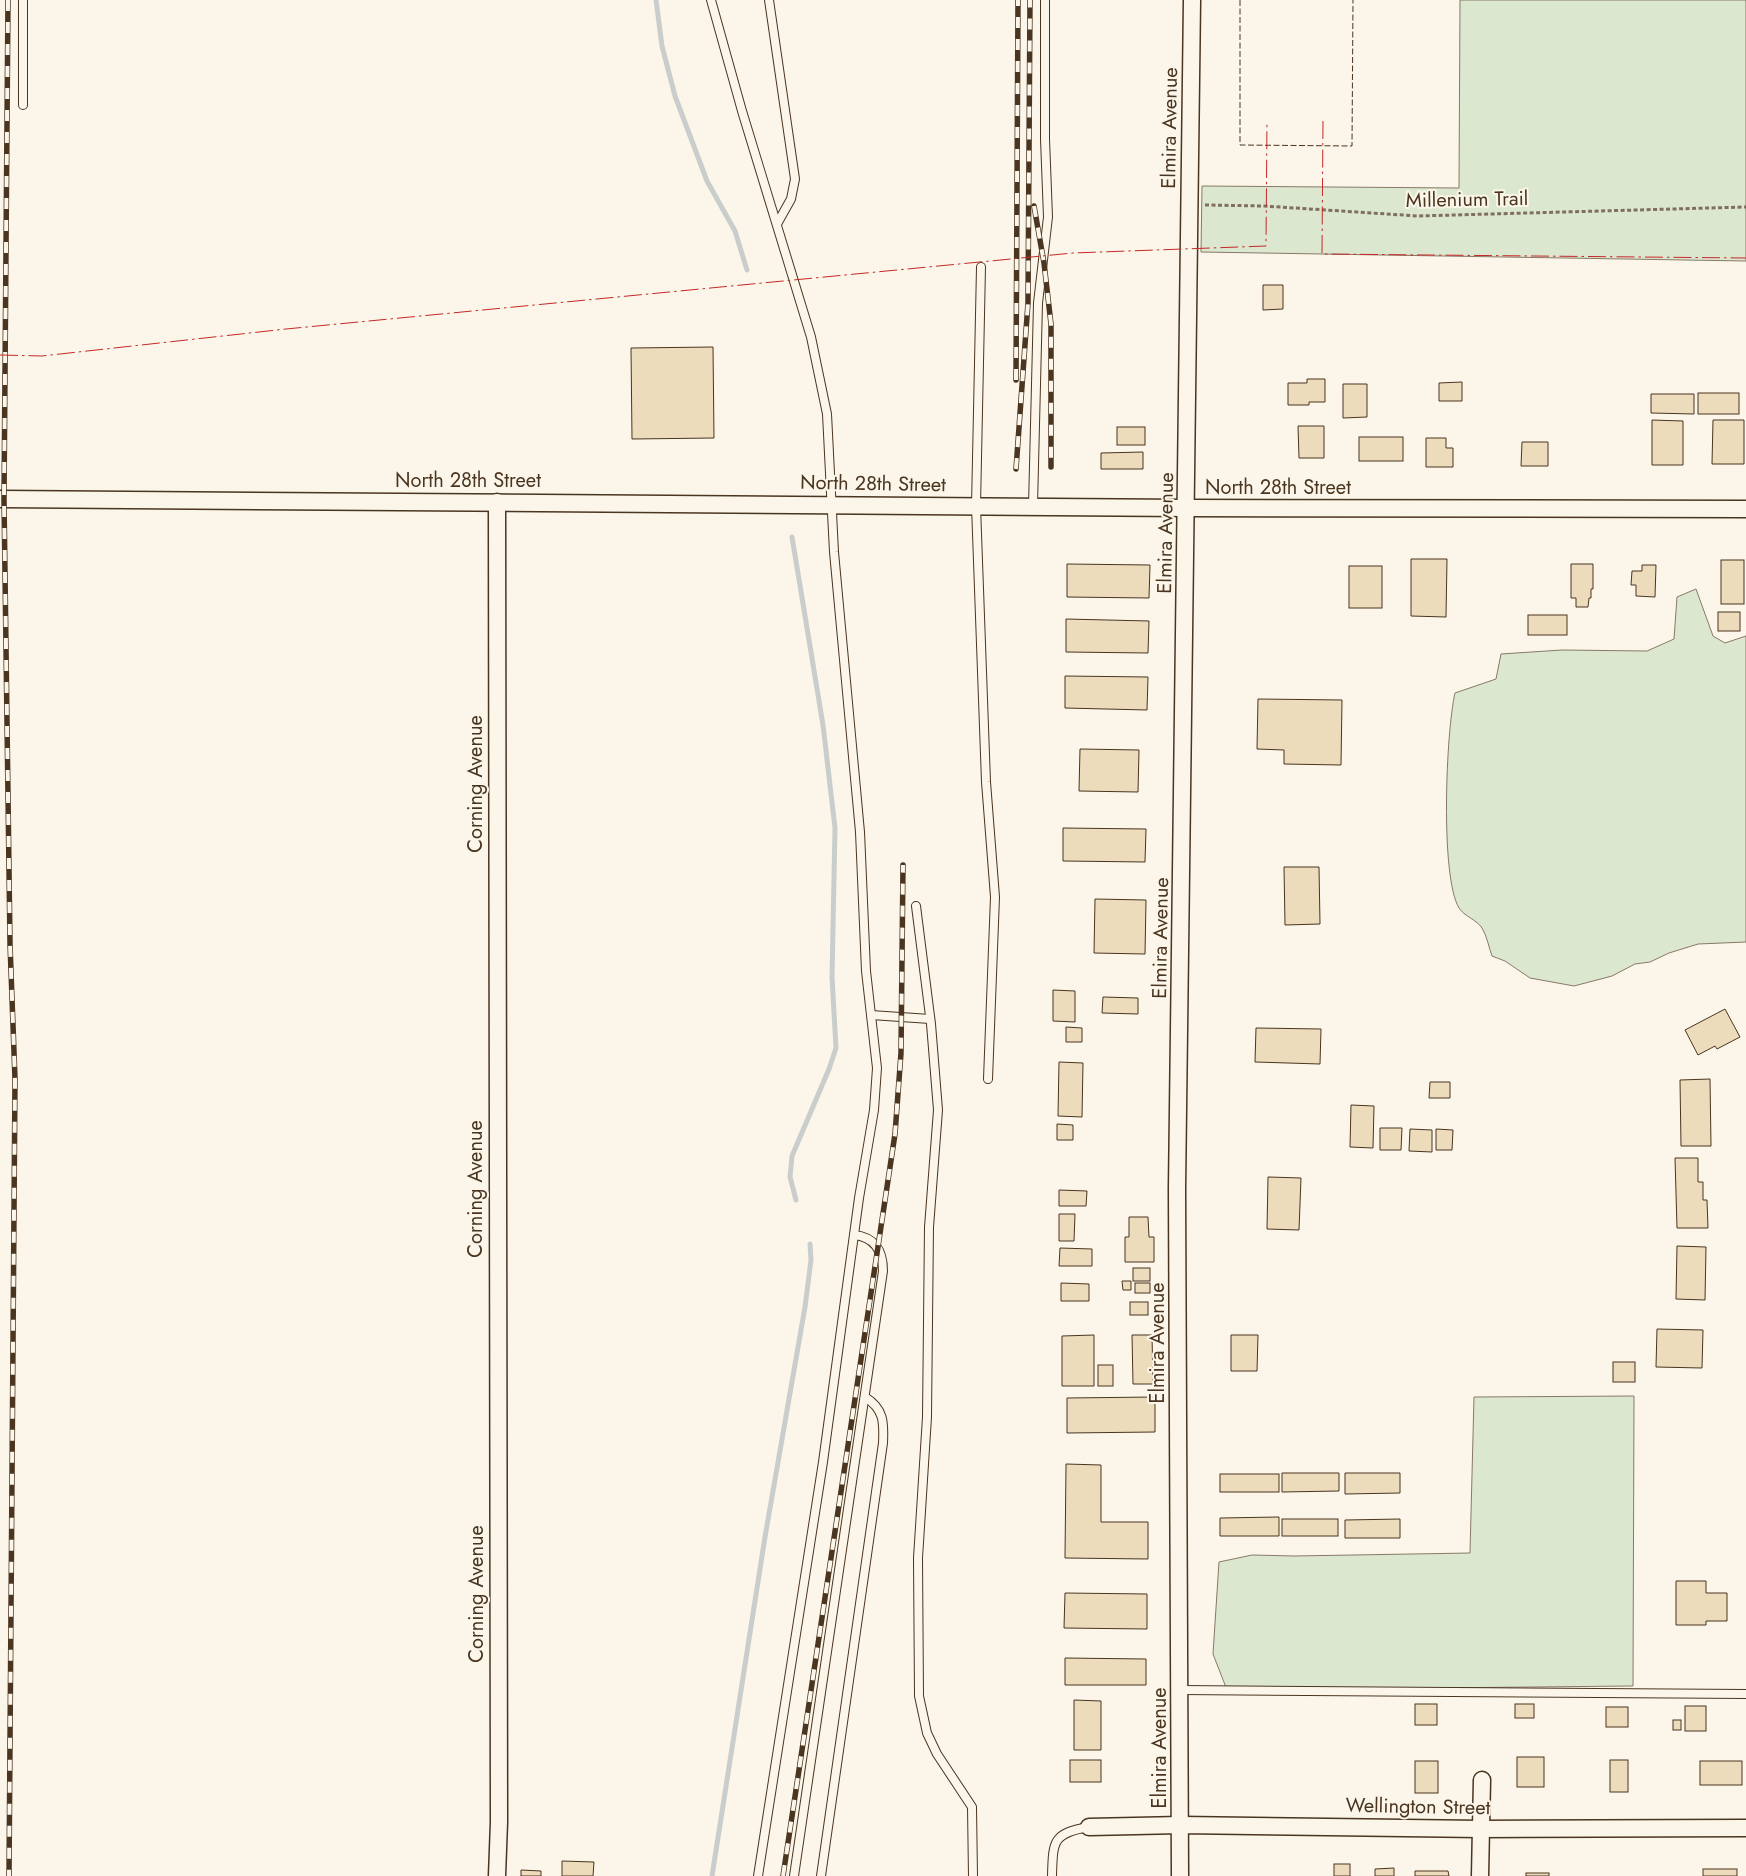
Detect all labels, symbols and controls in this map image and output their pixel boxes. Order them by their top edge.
street label: Elmira Avenue [1154,67,1185,189]
street label: Millenium Trail [1405,184,1529,215]
street label: North 28th Street [395,466,541,495]
street label: North 28th Street [800,468,946,499]
street label: Elmira Avenue [1150,472,1181,594]
street label: North 28th Street [1205,473,1351,502]
street label: Corning Avenue [461,715,490,853]
street label: Elmira Avenue [1145,877,1176,999]
street label: Corning Avenue [461,1120,490,1258]
street label: Elmira Avenue [1143,1282,1172,1404]
street label: Corning Avenue [462,1525,491,1663]
street label: Elmira Avenue [1145,1687,1174,1809]
street label: Wellington Street [1345,1791,1491,1822]

